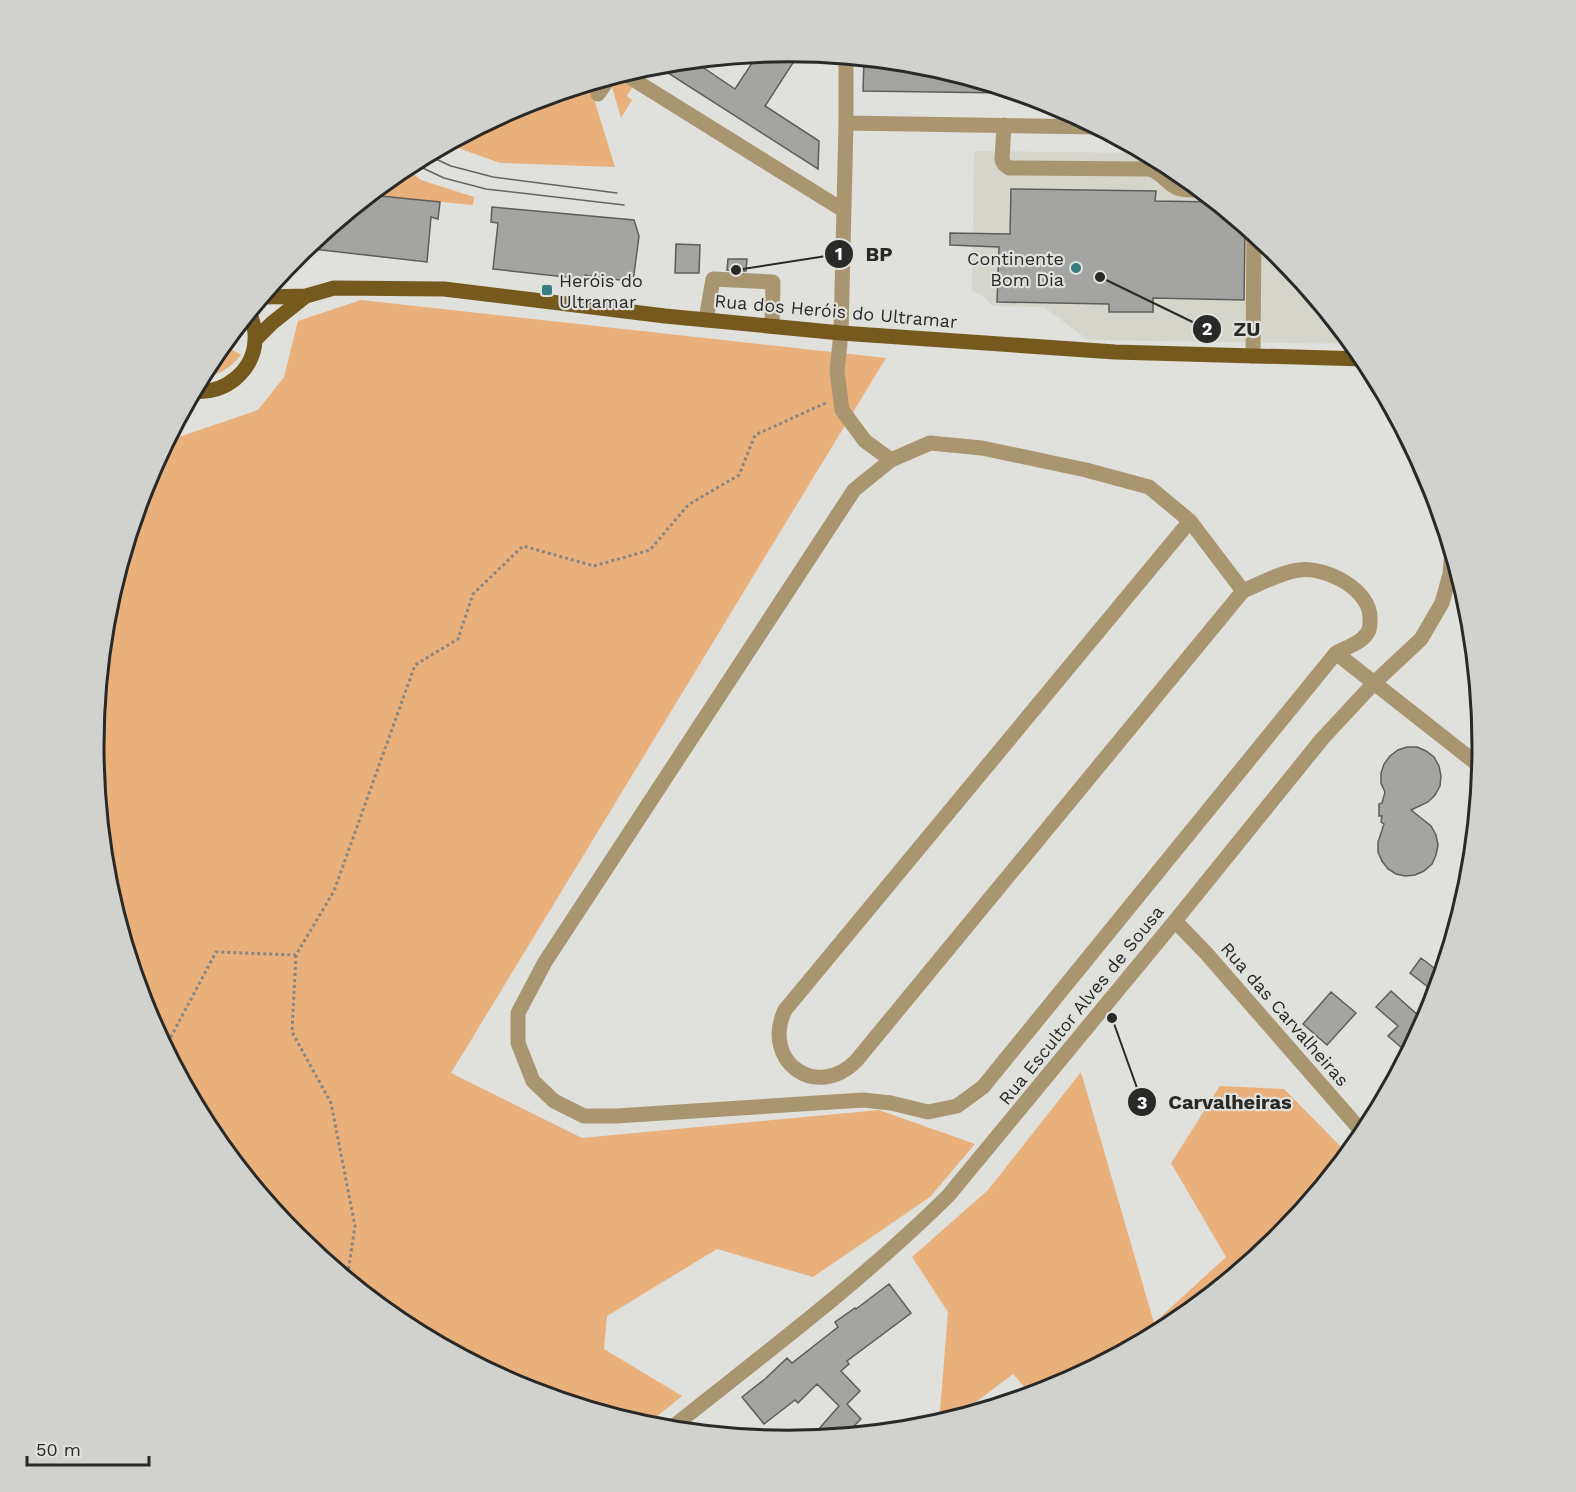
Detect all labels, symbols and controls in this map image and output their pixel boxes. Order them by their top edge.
callout: BP [824,235,905,273]
text: BP [865,242,893,266]
text: 1 [835,243,843,264]
place label: Continente Bom Dia [967,248,1064,290]
marker: Continente Bom Dia [1069,261,1083,275]
place label: Heróis do Ultramar [559,270,643,312]
marker: Heróis do Ultramar [540,283,554,297]
street label: Rua dos Heróis do Ultramar [714,290,958,332]
callout: ZU [1192,310,1272,348]
text: ZU [1234,317,1260,341]
text: 2 [1202,318,1212,339]
street label: Rua Escultor Alves de Sousa [994,901,1168,1109]
street label: Rua das Carvalheiras [1217,938,1353,1090]
callout: Carvalheiras [1127,1083,1304,1121]
text: Carvalheiras [1168,1090,1292,1114]
text: 3 [1137,1092,1147,1113]
scale bar [27,1429,148,1467]
text: 50 m [36,1439,81,1460]

